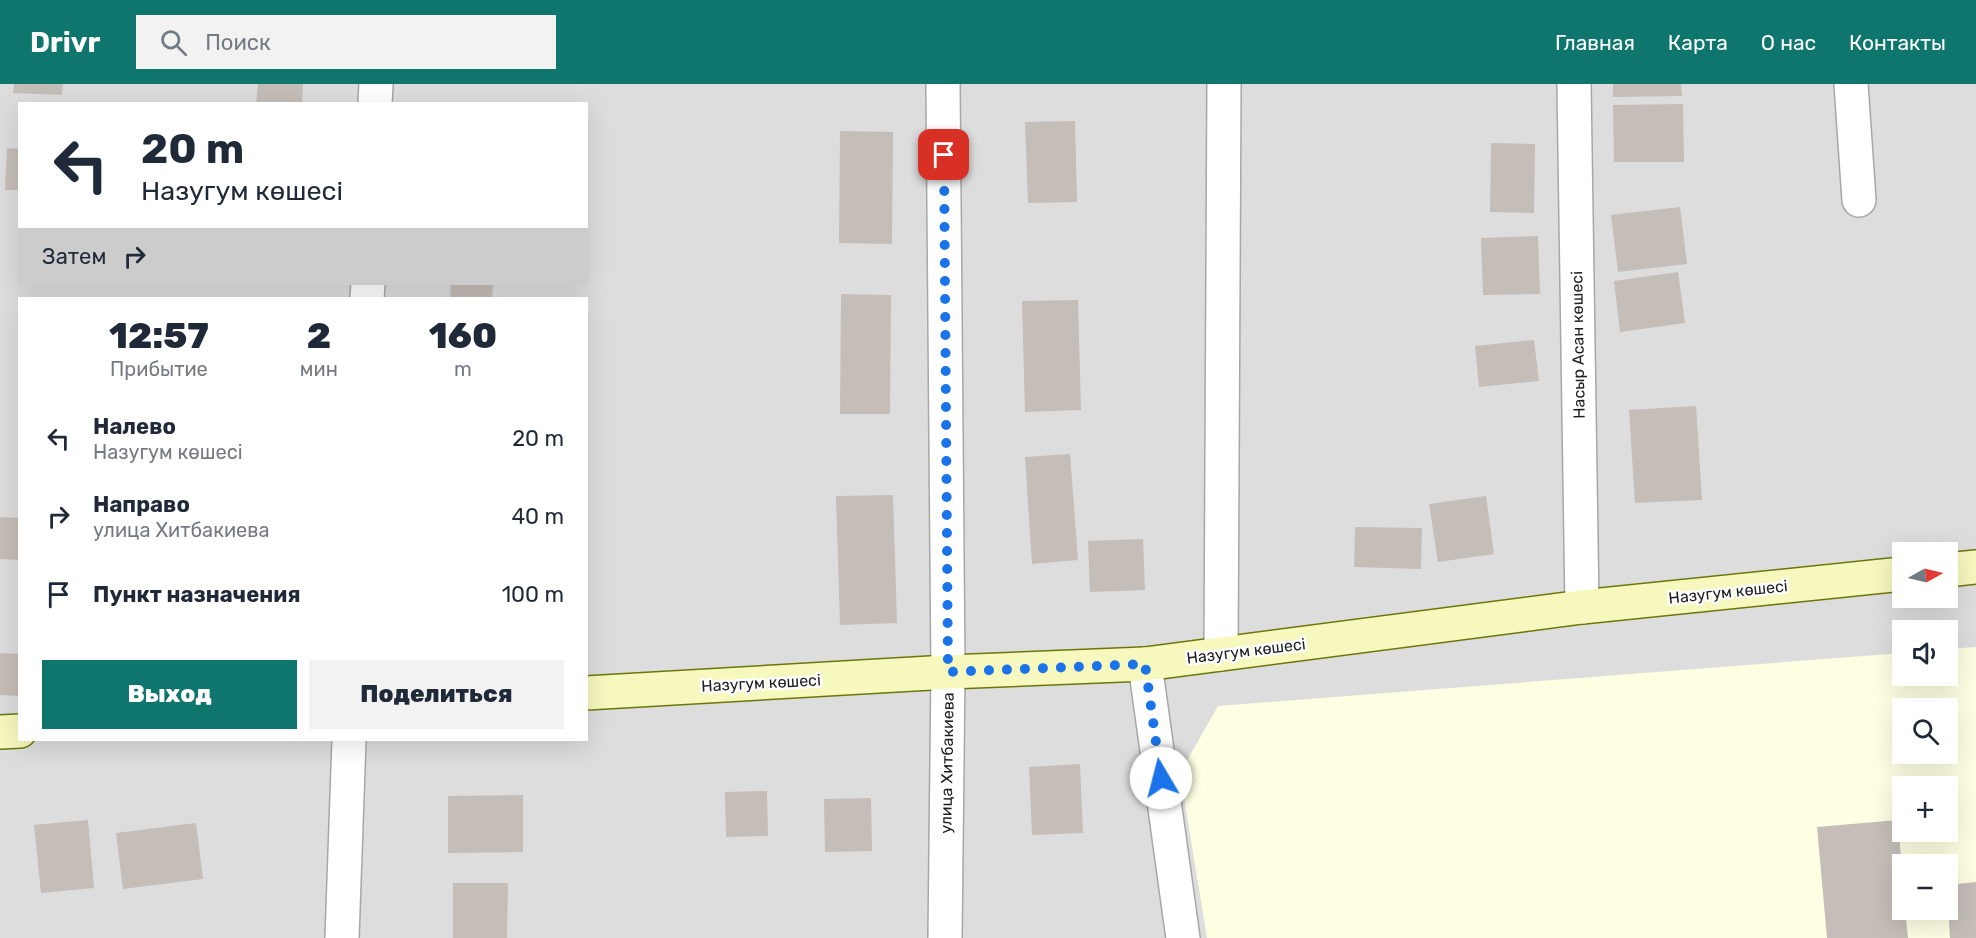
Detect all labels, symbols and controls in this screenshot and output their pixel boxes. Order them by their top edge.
search box [136,15,556,69]
text: Drivr [30,26,100,59]
icon: search [157,26,190,59]
text: Поиск [205,29,271,56]
text: Главная [1555,30,1635,55]
text: Карта [1668,30,1728,55]
text: О нас [1761,30,1816,55]
text: Контакты [1849,30,1946,55]
text: 20 m [141,124,244,174]
icon: left [42,126,120,204]
pin [918,129,969,180]
icon: arrive [927,138,960,171]
text: Назугум көшесі [141,175,343,207]
icon: right [118,240,151,273]
text: Затем [42,243,106,270]
street label: Насыр Асан көшесі [1567,271,1589,419]
text: 12:57 [109,314,209,357]
text: 2 [307,314,331,357]
text: 160 [429,314,497,357]
text: Прибытие [110,357,208,381]
text: мин [300,357,338,381]
text: m [454,357,472,381]
text: Налево [93,413,176,440]
icon: left [42,422,75,455]
text: 20 m [512,425,564,452]
text: Назугум көшесі [93,440,243,464]
text: Направо [93,491,190,518]
icon: right [42,500,75,533]
text: 40 m [511,503,564,530]
text: улица Хитбакиева [93,518,270,542]
north arrow [1892,542,1958,608]
map controls [1892,542,1958,920]
street label: Назугум көшесі [1667,576,1789,608]
icon: arrive [42,578,75,611]
text: Пункт назначения [93,581,301,608]
text: 100 m [502,581,564,608]
button: sound [1892,620,1958,686]
street label: Назугум көшесі [1185,634,1307,668]
button: Выход [42,660,297,729]
button: Поделиться [309,660,564,729]
street label: Назугум көшесі [701,670,821,696]
street label: улица Хитбакиева [936,692,958,834]
button: search [1892,698,1958,764]
position arrow [1129,746,1193,810]
button: + [1892,776,1958,842]
button: − [1892,854,1958,920]

